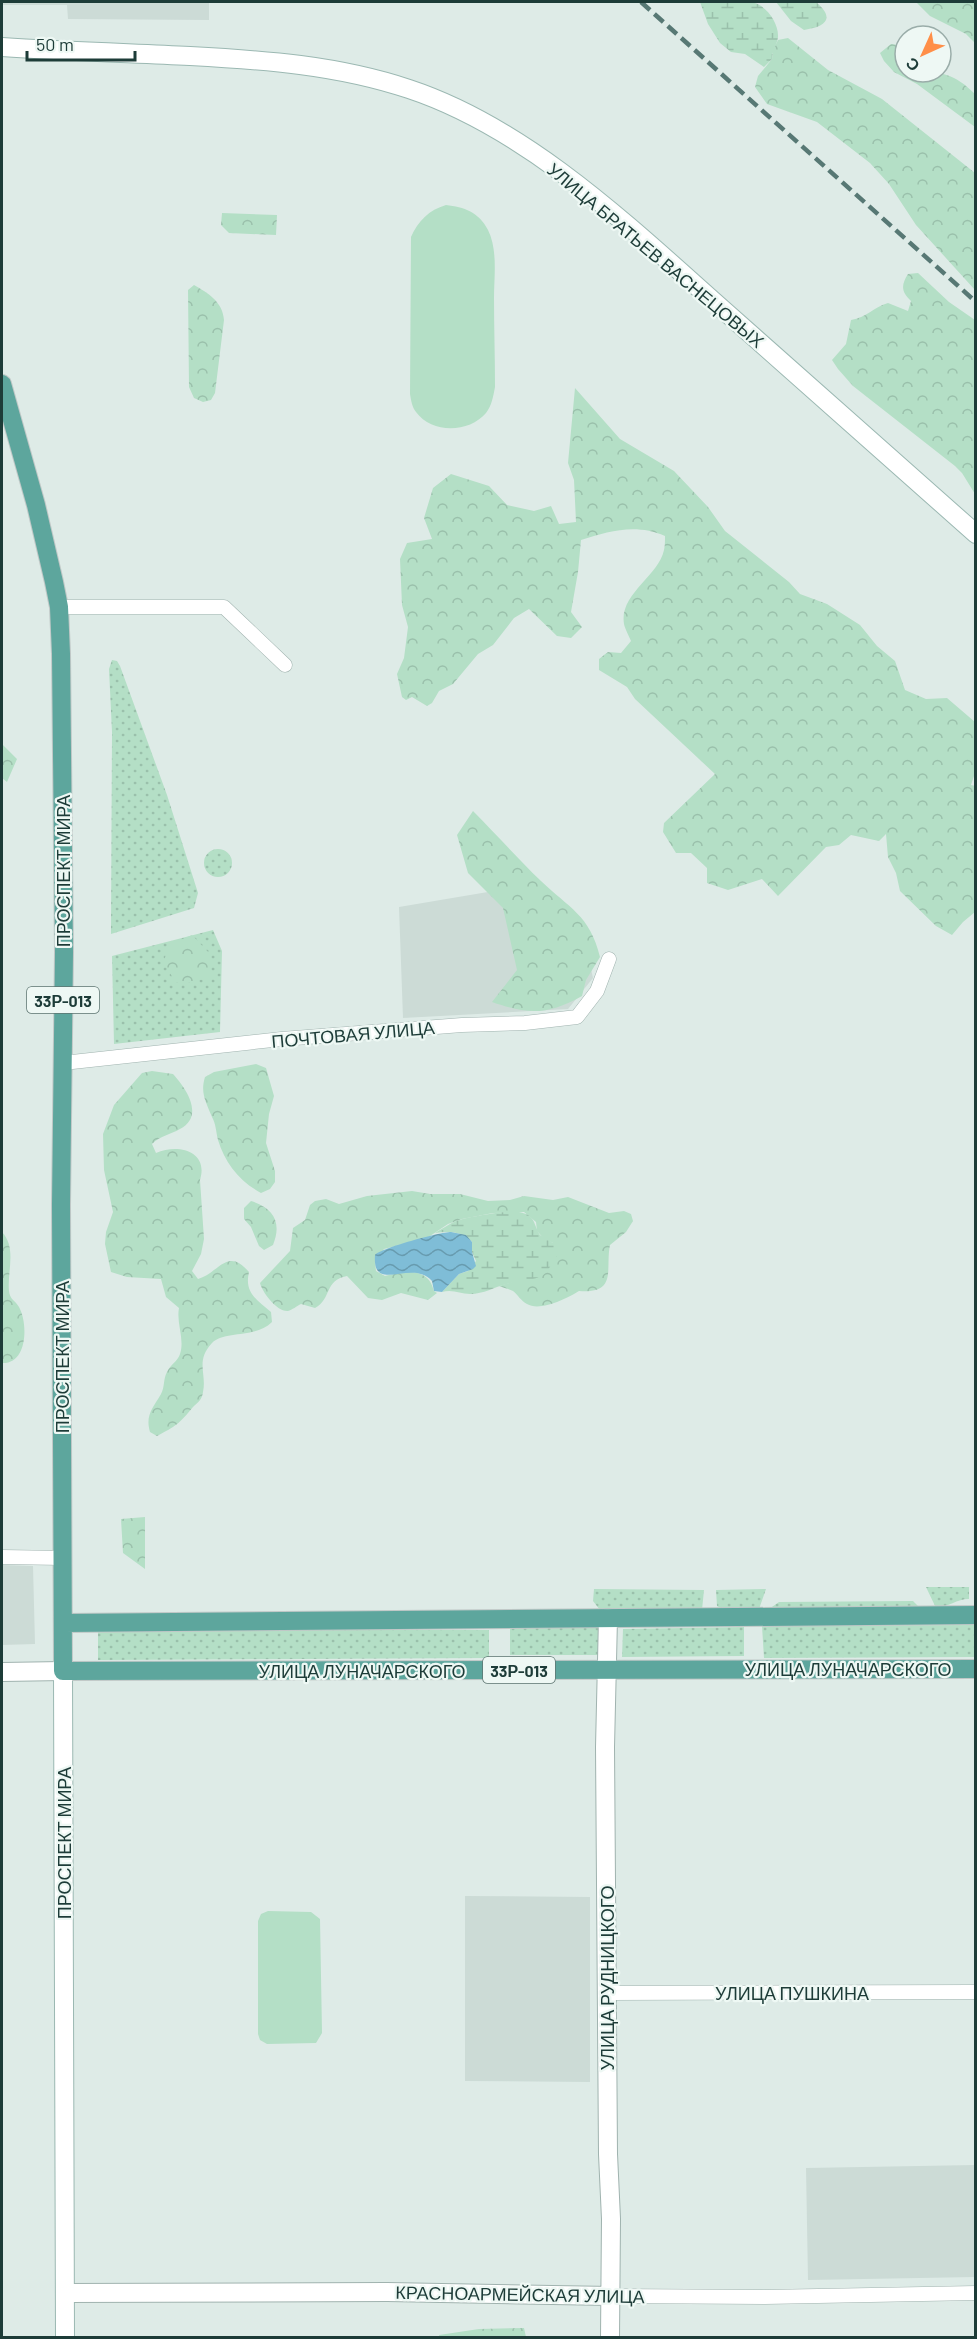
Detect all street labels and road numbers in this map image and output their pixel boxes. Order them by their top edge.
street label: УЛИЦА БРАТЬЕВ ВАСНЕЦОВЫХ [543,158,769,352]
street label: ПРОСПЕКТ МИРА [52,795,74,947]
road number: 33Р-013 [27,987,99,1013]
street label: ПОЧТОВАЯ УЛИЦА [271,1016,435,1052]
street label: ПРОСПЕКТ МИРА [51,1281,73,1433]
road number: 33Р-013 [483,1657,555,1683]
street label: УЛИЦА ЛУНАЧАРСКОГО [744,1658,952,1680]
street label: УЛИЦА ЛУНАЧАРСКОГО [258,1660,466,1682]
street label: ПРОСПЕКТ МИРА [53,1767,75,1919]
street label: УЛИЦА РУДНИЦКОГО [596,1885,618,2071]
street label: УЛИЦА ПУШКИНА [715,1982,869,2004]
street label: КРАСНОАРМЕЙСКАЯ УЛИЦА [395,2281,645,2307]

